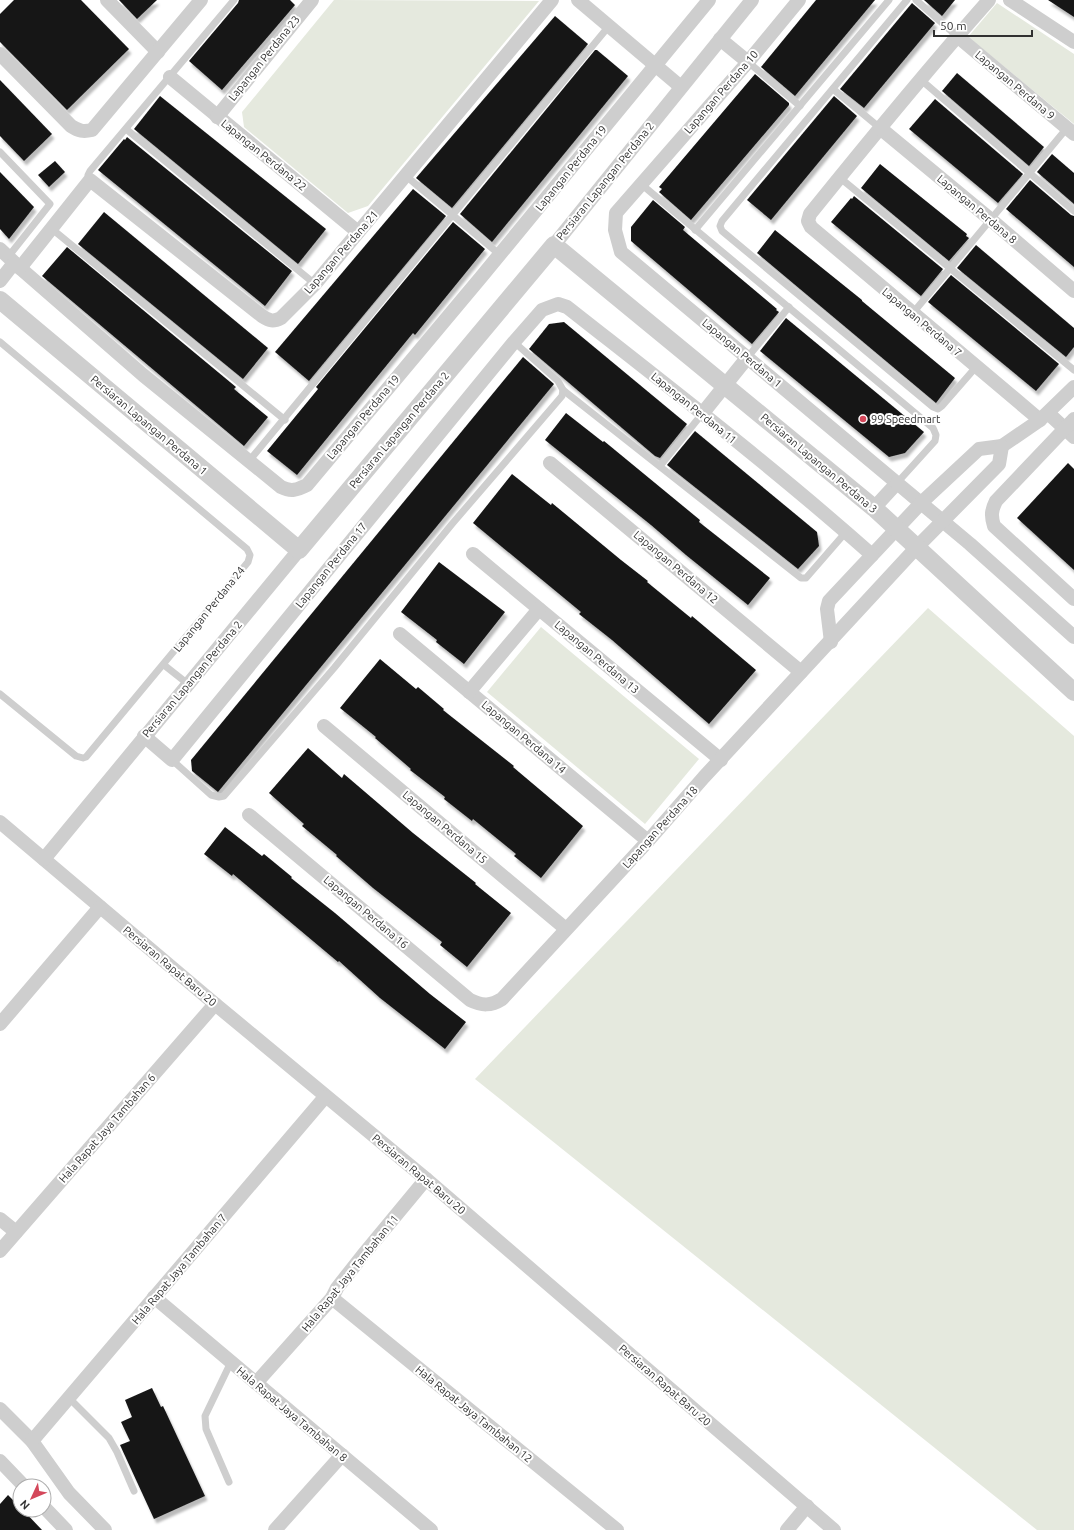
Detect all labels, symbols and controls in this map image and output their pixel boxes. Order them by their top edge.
scale bar [934,12,1032,38]
street label: Lapangan Perdana 23 [226,13,302,103]
text: 50 m [940,19,967,32]
street label: Lapangan Perdana 10 [682,48,760,136]
street label: Lapangan Perdana 9 [973,48,1057,122]
street label: Lapangan Perdana 22 [219,117,309,193]
street label: Persiaran Lapangan Perdana 2 [554,120,656,242]
street label: Lapangan Perdana 19 [533,123,609,213]
street label: Lapangan Perdana 8 [935,172,1019,246]
street label: Lapangan Perdana 21 [302,208,380,296]
street label: Lapangan Perdana 7 [880,285,964,359]
street label: Lapangan Perdana 1 [700,316,784,390]
street label: Persiaran Lapangan Perdana 2 [347,369,451,491]
street label: Lapangan Perdana 11 [649,370,739,446]
street label: Persiaran Lapangan Perdana 1 [88,373,210,477]
street label: Lapangan Perdana 19 [324,373,402,461]
street label: Persiaran Lapangan Perdana 3 [758,411,880,515]
place label: 99 Speedmart [871,413,941,425]
marker: 99 Speedmart [858,414,868,424]
street label: Lapangan Perdana 17 [293,520,369,610]
street label: Lapangan Perdana 12 [632,528,720,606]
street label: Lapangan Perdana 24 [171,564,247,654]
street label: Persiaran Lapangan Perdana 2 [140,618,244,740]
street label: Lapangan Perdana 13 [553,618,641,696]
street label: Lapangan Perdana 14 [480,698,568,776]
street label: Lapangan Perdana 18 [620,784,700,870]
street label: Lapangan Perdana 15 [401,788,489,866]
street label: Lapangan Perdana 16 [322,873,410,951]
street label: Persiaran Rapat Baru 20 [121,924,219,1008]
street label: Hala Rapat Jaya Tambahan 6 [56,1071,158,1185]
street label: Persiaran Rapat Baru 20 [370,1132,468,1216]
street label: Hala Rapat Jaya Tambahan 7 [129,1211,229,1327]
street label: Hala Rapat Jaya Tambahan 11 [299,1212,401,1334]
street label: Persiaran Rapat Baru 20 [617,1342,713,1428]
street label: Hala Rapat Jaya Tambahan 12 [413,1363,535,1465]
street label: Hala Rapat Jaya Tambahan 8 [234,1364,350,1464]
north arrow [12,1478,52,1518]
text: N [18,1498,32,1512]

